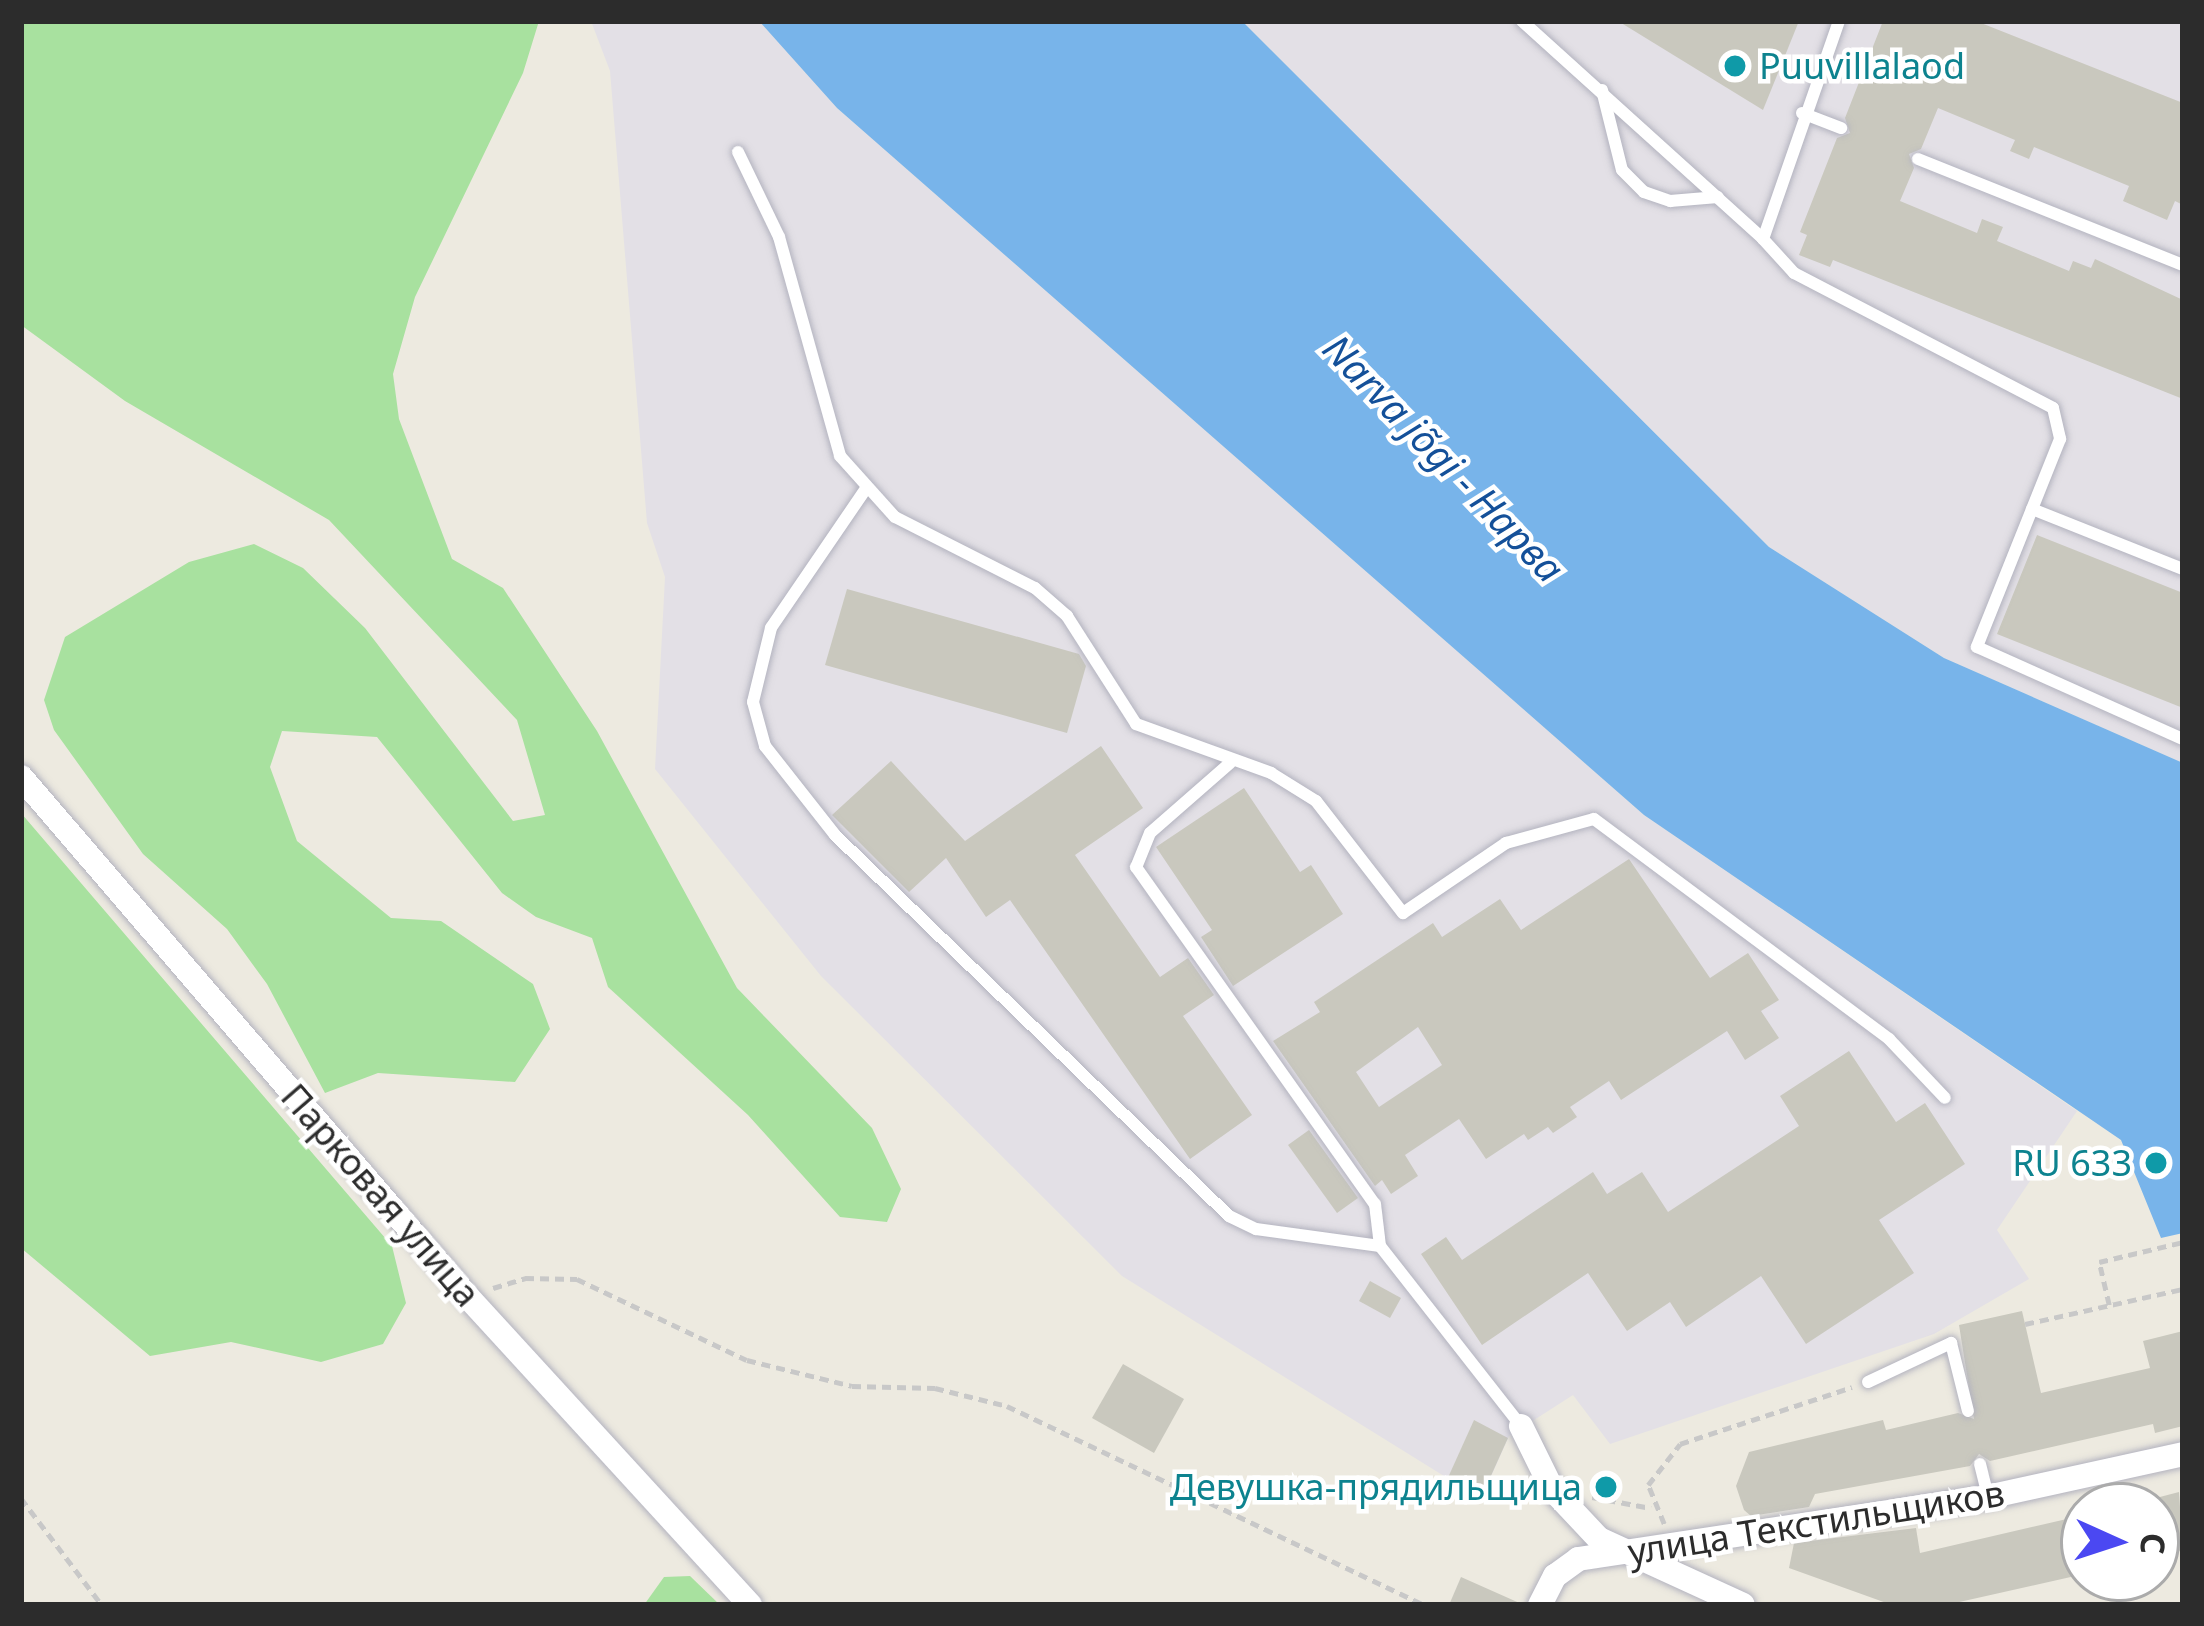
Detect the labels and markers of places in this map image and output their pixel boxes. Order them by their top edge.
place label: Puuvillalaod [1759,44,1965,88]
marker: Puuvillalaod [1722,53,1748,79]
place label: RU 633 [2012,1141,2132,1185]
marker: RU 633 [2143,1150,2169,1176]
place label: Девушка-прядильщица [1170,1465,1582,1509]
marker: Девушка-прядильщица [1593,1474,1619,1500]

